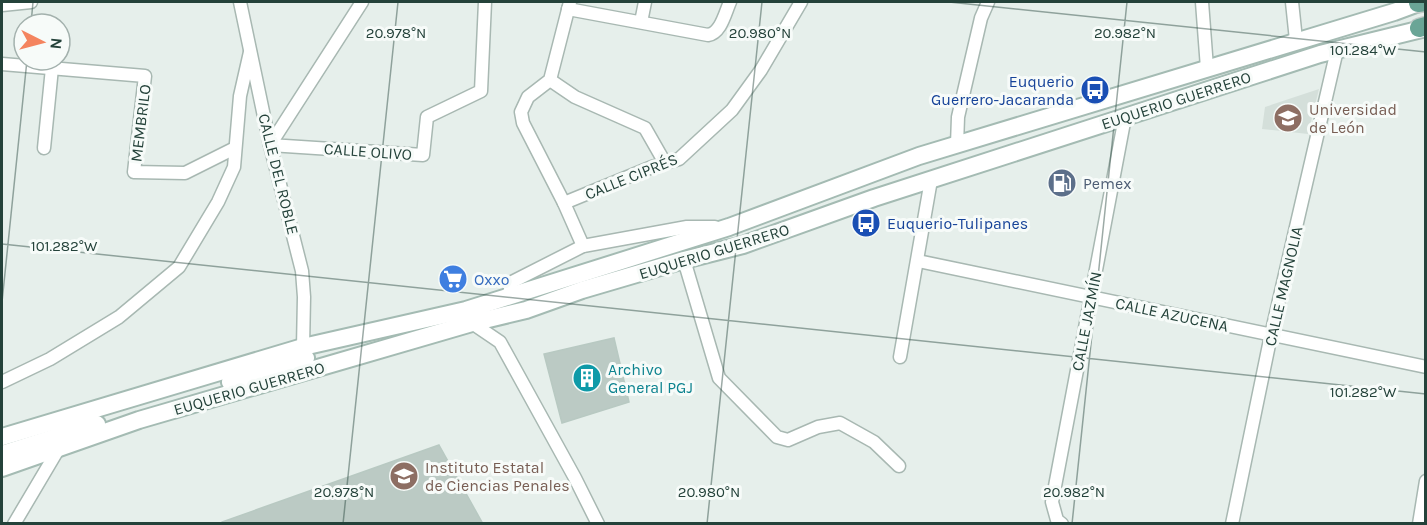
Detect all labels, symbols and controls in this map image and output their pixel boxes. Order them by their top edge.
north arrow [12,12,72,72]
text: 20.978°N [366,24,426,42]
text: 20.980°N [729,24,791,42]
text: 20.982°N [1094,24,1156,42]
text: N [46,37,66,50]
text: 101.284°W [1330,41,1397,59]
street label: EUQUERIO GUERRERO [1099,67,1253,134]
place label: Euquerio Guerrero-Jacaranda [931,72,1074,109]
bus stop icon: Euquerio Guerrero-Jacaranda [1079,74,1111,106]
street label: MEMBRILO [126,83,155,163]
place label: Universidad de León [1309,100,1397,137]
school or university icon: Universidad de León [1272,102,1304,134]
street label: CALLE DEL ROBLE [254,112,303,237]
street label: CALLE OLIVO [323,139,413,164]
street label: CALLE CIPRÉS [582,149,680,204]
fuel station icon: Pemex [1046,167,1078,199]
place label: Pemex [1083,174,1131,193]
bus stop icon: Euquerio-Tulipanes [850,207,882,239]
place label: Euquerio-Tulipanes [887,214,1028,233]
street label: EUQUERIO GUERRERO [637,220,792,283]
street label: CALLE MAGNOLIA [1260,224,1306,348]
text: 101.282°W [31,237,98,255]
supermarket icon: Oxxo [437,263,469,295]
place label: Oxxo [474,270,509,289]
street label: CALLE JAZMÍN [1068,270,1105,372]
street label: CALLE AZUCENA [1114,293,1230,336]
street label: EUQUERIO GUERRERO [171,358,327,419]
place label: Archivo General PGJ [608,360,693,397]
building icon: Archivo General PGJ [571,362,603,394]
text: 101.282°W [1330,383,1397,401]
place label: Instituto Estatal de Ciencias Penales [425,458,570,495]
school or university icon: Instituto Estatal de Ciencias Penales [388,460,420,492]
text: 20.978°N [314,483,374,501]
text: 20.980°N [678,483,740,501]
text: 20.982°N [1043,483,1105,501]

